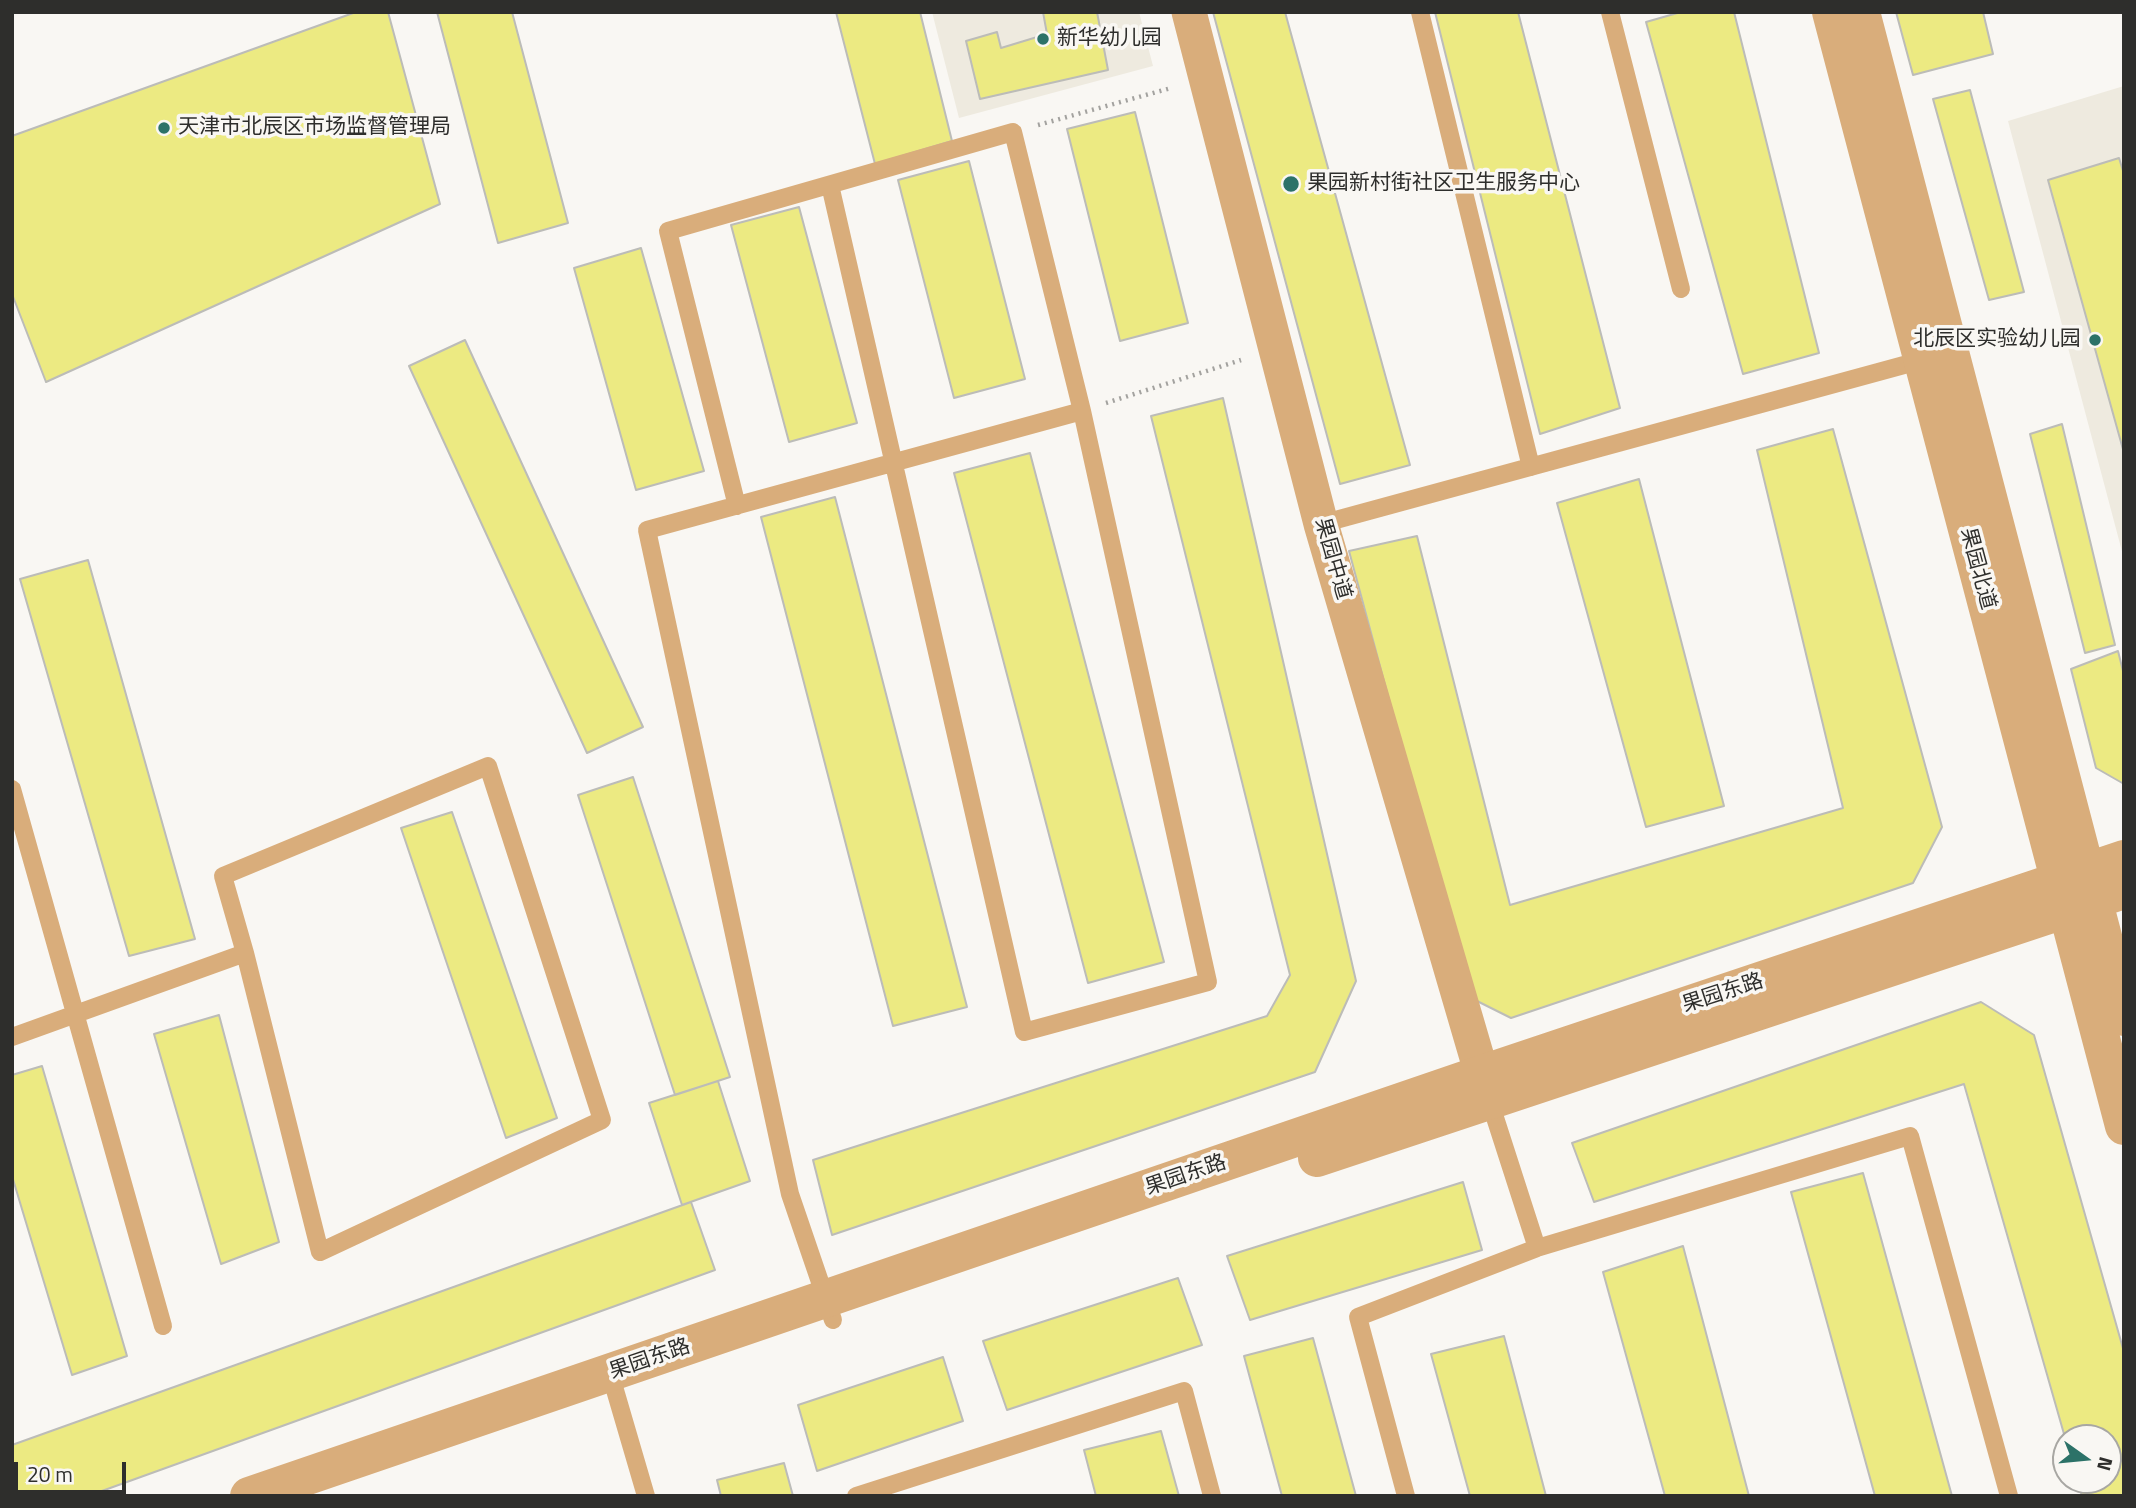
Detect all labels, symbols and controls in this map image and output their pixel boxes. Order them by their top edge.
place label: 新华幼儿园 [1057,26,1162,52]
marker: 新华幼儿园 [1035,31,1051,47]
place label: 天津市北辰区市场监督管理局 [178,115,451,141]
marker: 天津市北辰区市场监督管理局 [156,120,172,136]
place label: 果园新村街社区卫生服务中心 [1307,171,1580,197]
marker: 果园新村街社区卫生服务中心 [1281,174,1301,194]
place label: 北辰区实验幼儿园 [1913,327,2081,353]
marker: 北辰区实验幼儿园 [2087,332,2103,348]
street label: 果园中道 [1308,515,1356,603]
street label: 果园北道 [1954,525,2000,613]
street label: 果园东路 [1679,969,1767,1019]
street label: 果园东路 [1142,1150,1230,1202]
street label: 果园东路 [606,1334,694,1386]
north arrow [2052,1424,2122,1494]
scale bar [18,1448,130,1492]
text: N [2090,1454,2122,1474]
text: 20 m [27,1458,73,1490]

